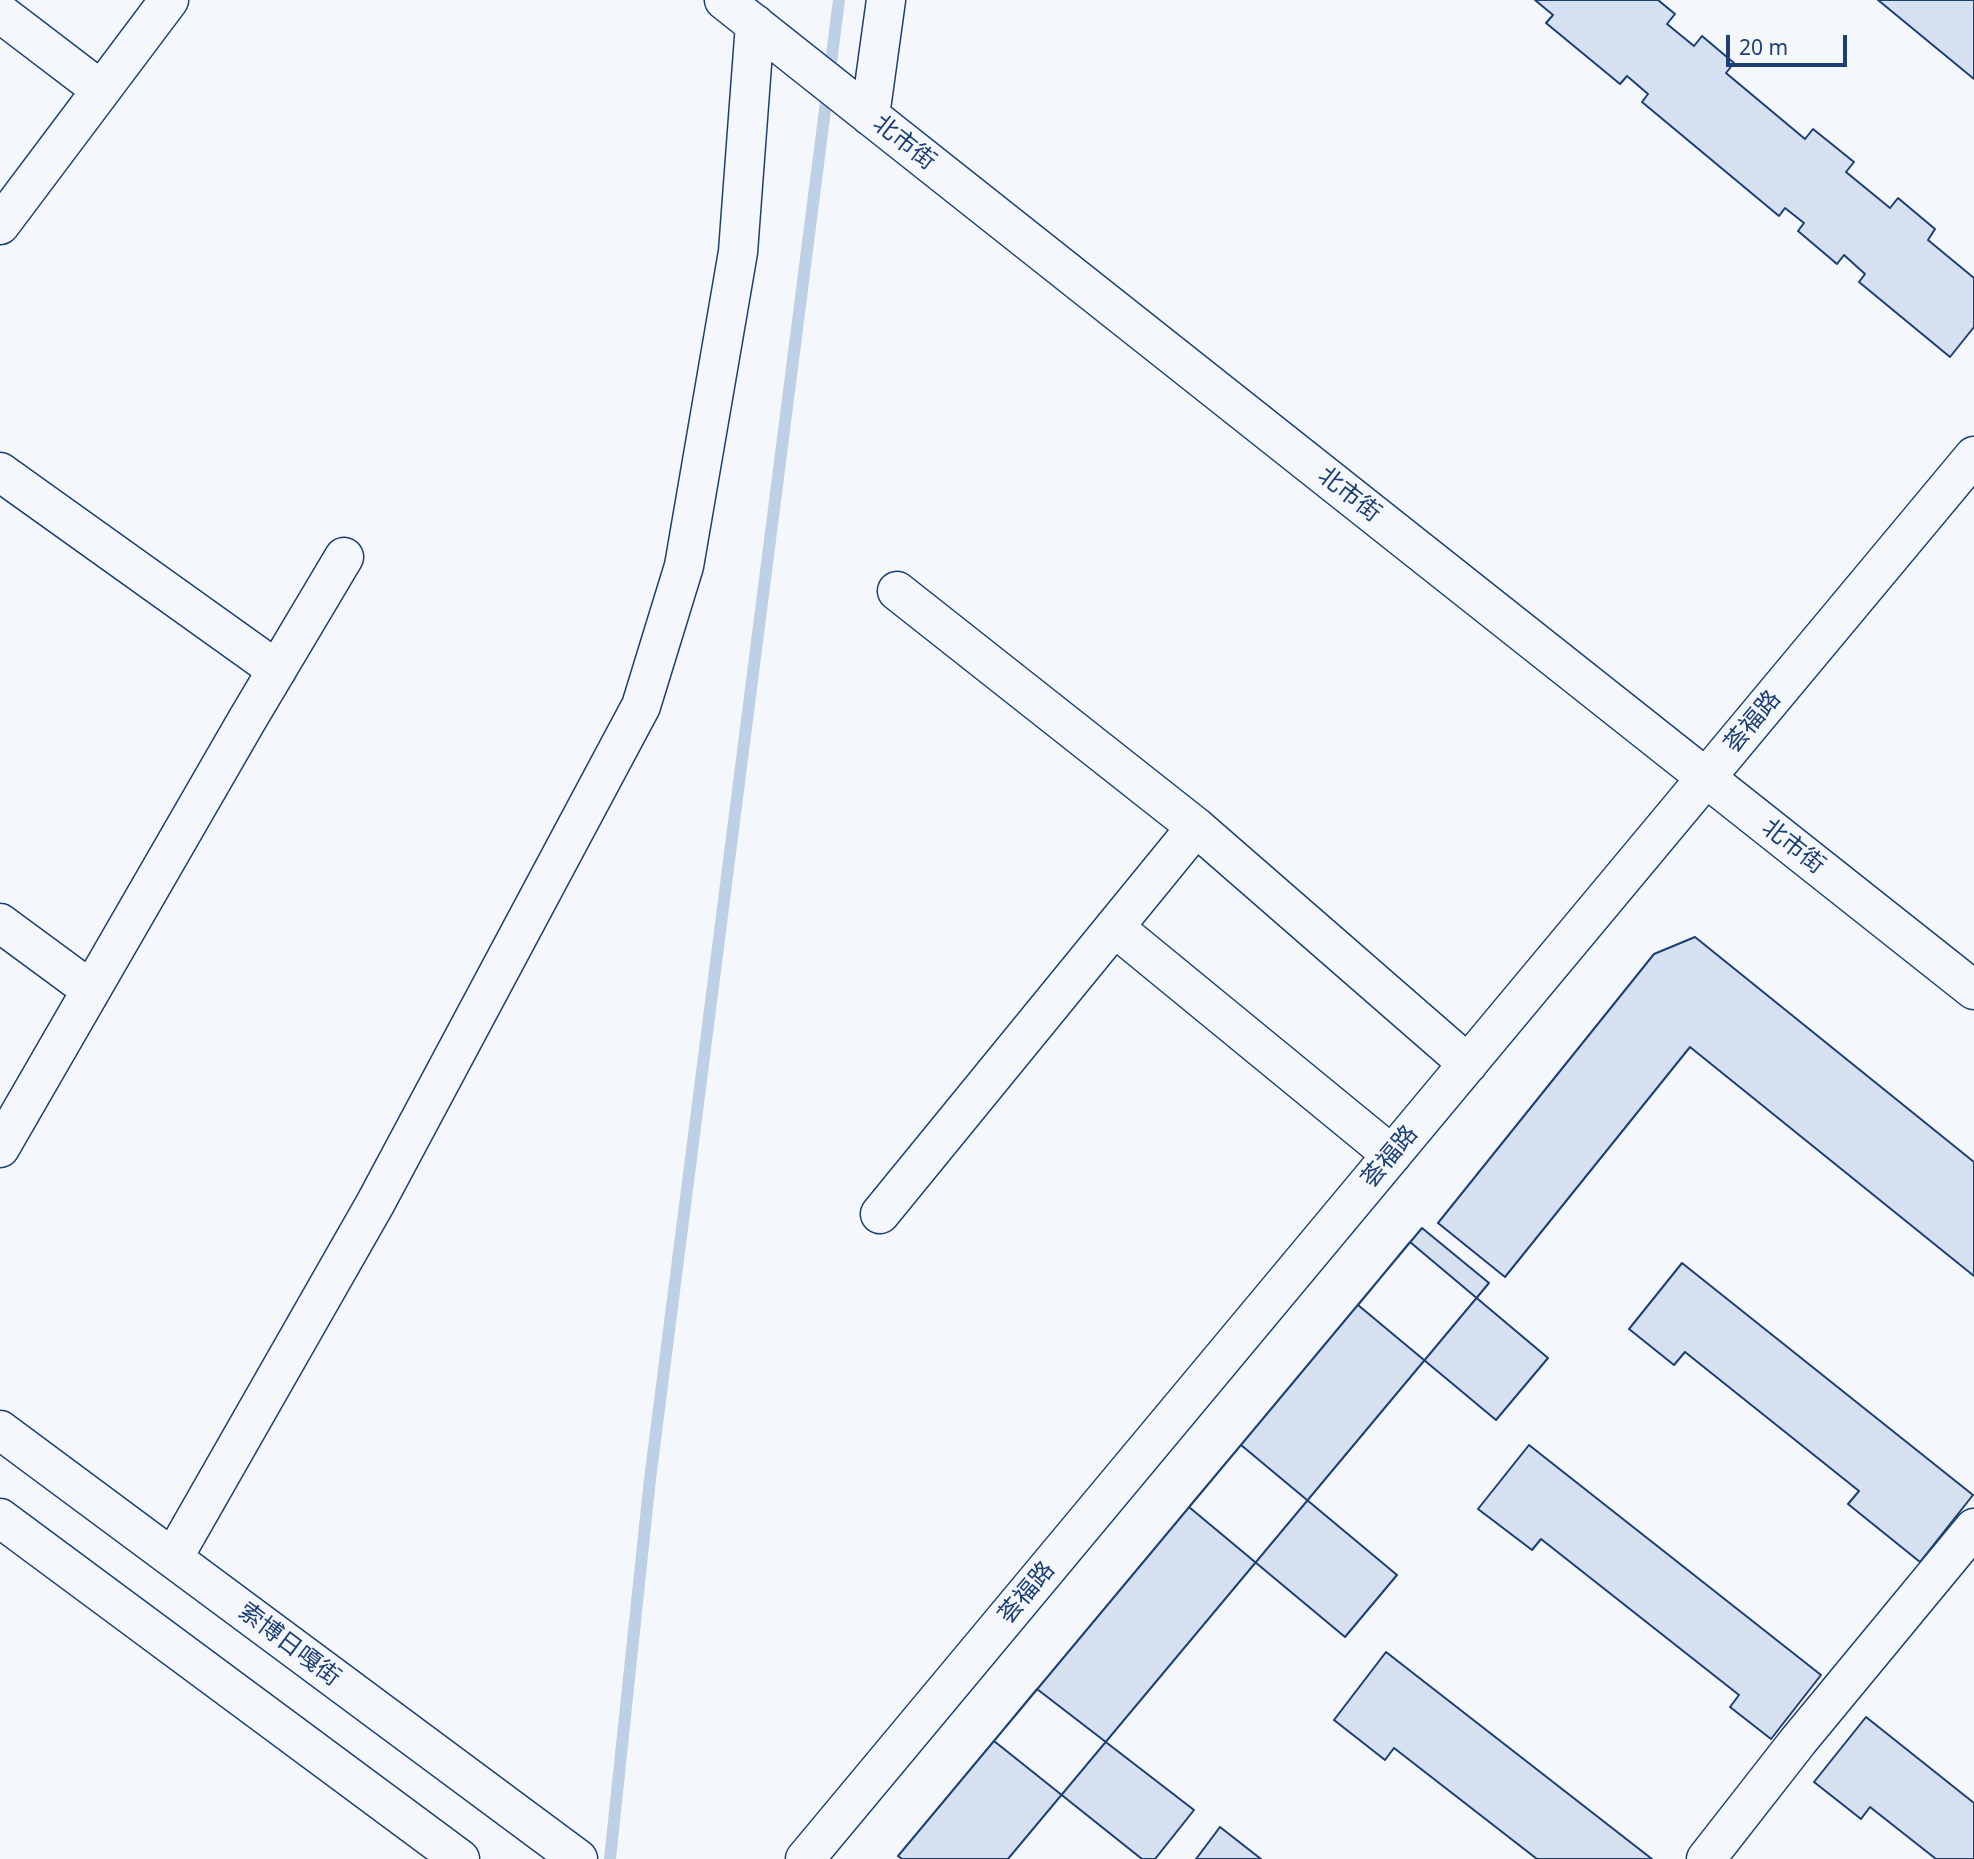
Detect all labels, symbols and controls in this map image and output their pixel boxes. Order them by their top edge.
scale bar [1729,21,1850,65]
text: 20 m [1739,33,1788,61]
street label: 北市街 [867,109,941,177]
street label: 北市街 [1312,461,1386,529]
street label: 荟福路 [1719,685,1787,759]
street label: 北市街 [1756,813,1830,881]
street label: 荟福路 [1356,1120,1424,1194]
street label: 荟福路 [993,1556,1061,1630]
street label: 索博日嘎街 [232,1597,346,1693]

